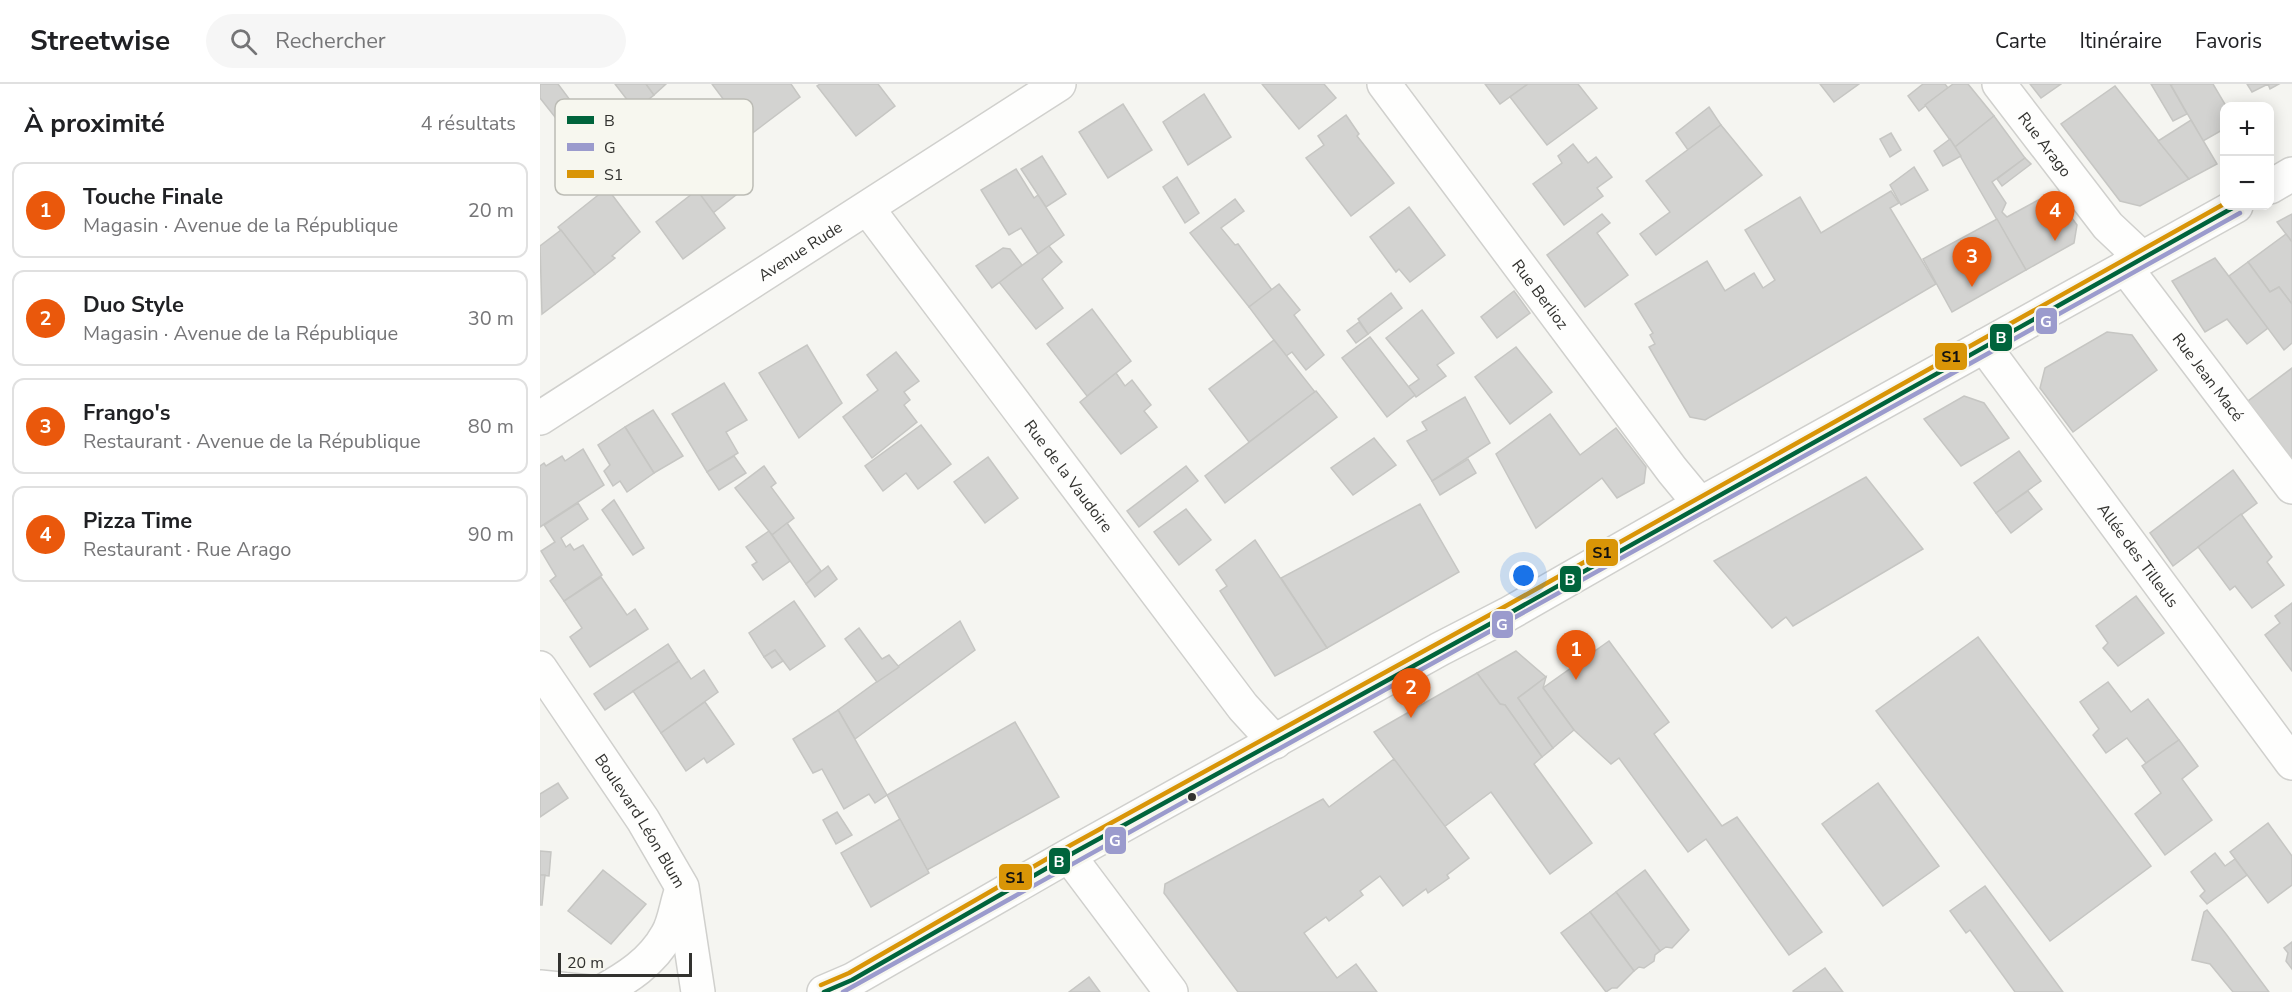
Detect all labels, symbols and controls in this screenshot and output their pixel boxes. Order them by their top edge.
search box [206,14,626,68]
text: Streetwise [30,22,170,60]
icon: search [227,25,260,58]
text: Rechercher [275,26,386,56]
text: Carte [1995,27,2046,55]
text: Itinéraire [2079,27,2162,55]
text: Favoris [2195,27,2262,55]
legend [555,99,753,195]
map controls [2220,102,2274,210]
button: + [2220,102,2274,156]
text: À proximité [24,106,165,141]
street label: Rue Arago [2012,108,2077,182]
text: 4 résultats [420,110,516,137]
text: B [604,110,615,132]
text: G [604,137,616,159]
button: − [2220,156,2274,210]
text: S1 [604,164,623,186]
text: Touche Finale [83,182,223,212]
pin: 4 [2036,192,2074,241]
text: 1 [40,197,52,224]
text: 20 m [468,197,514,224]
text: Magasin · Avenue de la République [83,212,398,239]
street label: Avenue Rude [754,216,847,287]
pin: 3 [1952,238,1992,287]
street label: Rue Berlioz [1507,255,1573,334]
text: Duo Style [83,290,184,320]
text: 2 [40,305,52,332]
text: 30 m [468,305,514,332]
line badge: G [2035,307,2058,335]
text: G [2040,311,2052,333]
text: Magasin · Avenue de la République [83,320,398,347]
line badge: B [1989,323,2013,352]
text: B [1995,327,2007,349]
street label: Rue Jean Macé [2167,329,2248,426]
line badge: S1 [1934,342,1968,371]
text: S1 [1941,346,1961,368]
text: Frango's [83,398,171,428]
text: 3 [40,413,52,440]
text: 80 m [468,413,514,440]
street label: Rue de la Vaudoire [1019,416,1118,537]
text: Restaurant · Avenue de la République [83,428,421,455]
street label: Allée des Tilleuls [2092,499,2184,612]
text: Pizza Time [83,506,192,536]
text: 4 [40,521,52,548]
text: 90 m [468,521,514,548]
text: Restaurant · Rue Arago [83,536,291,563]
line badge: S1 [1585,538,1619,567]
text: S1 [1592,542,1612,564]
your location [1509,561,1538,590]
line badge: B [1559,565,1582,593]
text: B [1564,569,1576,591]
line badge: G [1491,610,1514,639]
text: G [1496,614,1508,636]
pin: 1 [1556,630,1596,680]
pin: 2 [1392,668,1430,718]
street label: Boulevard Léon Blum [589,750,690,892]
unlabelled marker [1186,791,1198,803]
line badge: G [1104,826,1127,855]
text: G [1109,830,1121,852]
line badge: B [1048,847,1071,875]
text: B [1053,851,1065,873]
line badge: S1 [998,863,1033,891]
text: S1 [1005,867,1025,889]
scale bar [558,950,692,978]
text: 20 m [567,952,604,974]

